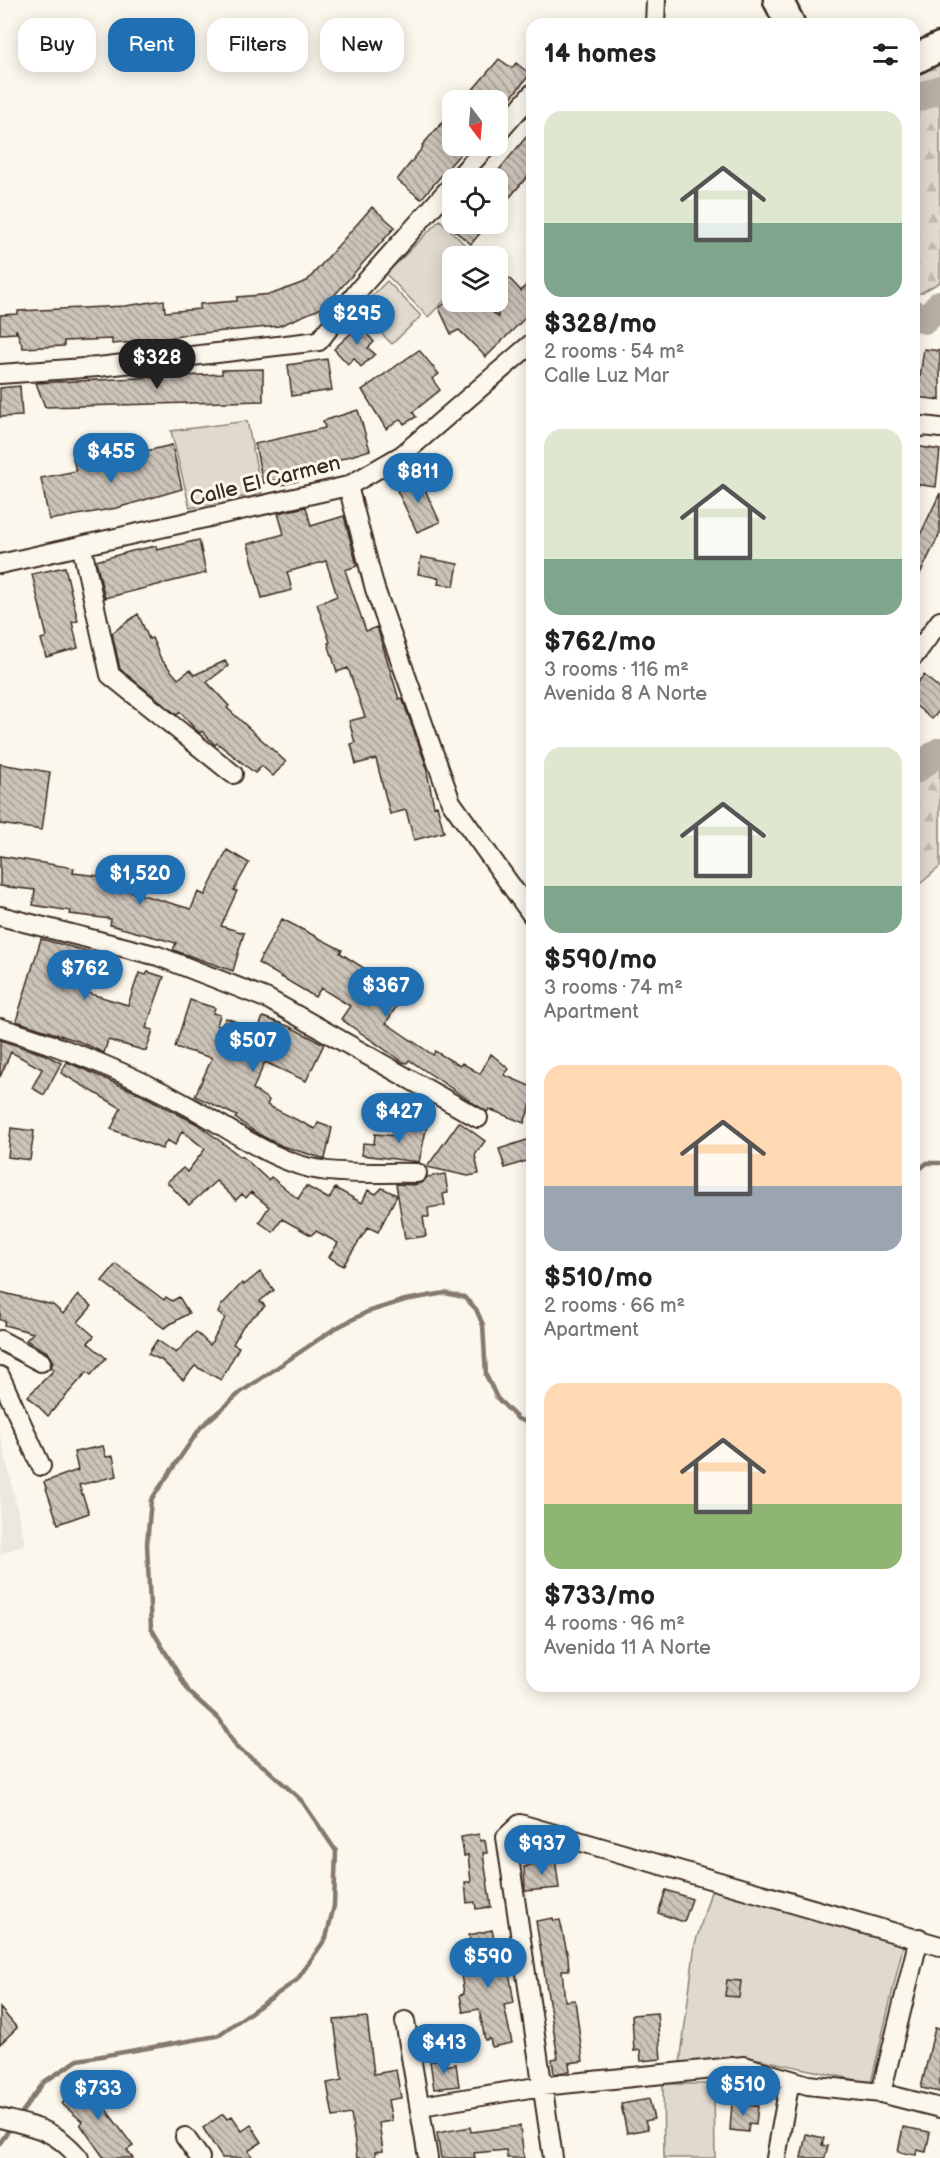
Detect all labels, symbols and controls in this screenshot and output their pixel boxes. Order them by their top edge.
chip: Buy [18,18,96,72]
chip: Rent [108,18,195,72]
chip: Filters [207,18,308,72]
chip: New [320,18,404,72]
icon: filters [869,38,902,71]
text: 14 homes [544,39,656,70]
north arrow [442,90,508,156]
map controls [442,90,508,312]
icon: home [669,150,777,258]
button: locate [442,168,508,234]
button: layers [442,246,508,312]
pin: $295 [321,295,393,346]
text: $295 [333,302,381,326]
text: $328/mo [544,309,657,340]
pin: $328 [121,339,193,390]
text: 2 rooms · 54 m² [544,340,684,364]
text: $328 [133,346,181,370]
text: Calle Luz Mar [544,364,669,388]
pin: $455 [75,433,147,484]
text: $455 [87,440,135,464]
street label: Calle El Carmen [187,450,343,512]
pin: $811 [382,453,454,504]
text: $811 [397,460,439,484]
icon: home [669,468,777,576]
text: $762/mo [544,627,656,658]
text: 3 rooms · 116 m² [544,658,689,682]
text: Avenida 8 A Norte [544,682,707,706]
icon: home [669,786,777,894]
pin: $1,520 [91,855,189,906]
text: $1,520 [109,862,171,886]
text: $590/mo [544,945,657,976]
pin: $762 [49,950,121,1001]
text: $762 [61,957,109,981]
pin: $367 [350,967,422,1018]
text: $367 [362,974,410,998]
text: 3 rooms · 74 m² [544,976,683,1000]
text: Apartment [544,1000,639,1024]
pin: $507 [217,1022,289,1073]
text: $507 [229,1029,277,1053]
pin: $427 [363,1093,435,1144]
text: $427 [375,1100,423,1124]
icon: home [669,1104,777,1212]
text: $510/mo [544,1263,652,1294]
text: 2 rooms · 66 m² [544,1294,685,1318]
text: Apartment [544,1318,639,1342]
icon: home [669,1422,777,1530]
text: $733/mo [544,1581,655,1612]
text: 4 rooms · 96 m² [544,1612,685,1636]
text: Avenida 11 A Norte [544,1636,711,1660]
pin: $937 [506,1825,578,1876]
text: $937 [518,1832,566,1856]
pin: $590 [452,1938,524,1989]
text: $590 [464,1945,512,1969]
pin: $413 [408,2024,480,2075]
text: $413 [422,2031,466,2055]
pin: $510 [707,2066,779,2117]
pin: $733 [62,2070,134,2121]
text: $510 [720,2073,766,2097]
text: $733 [74,2077,122,2101]

